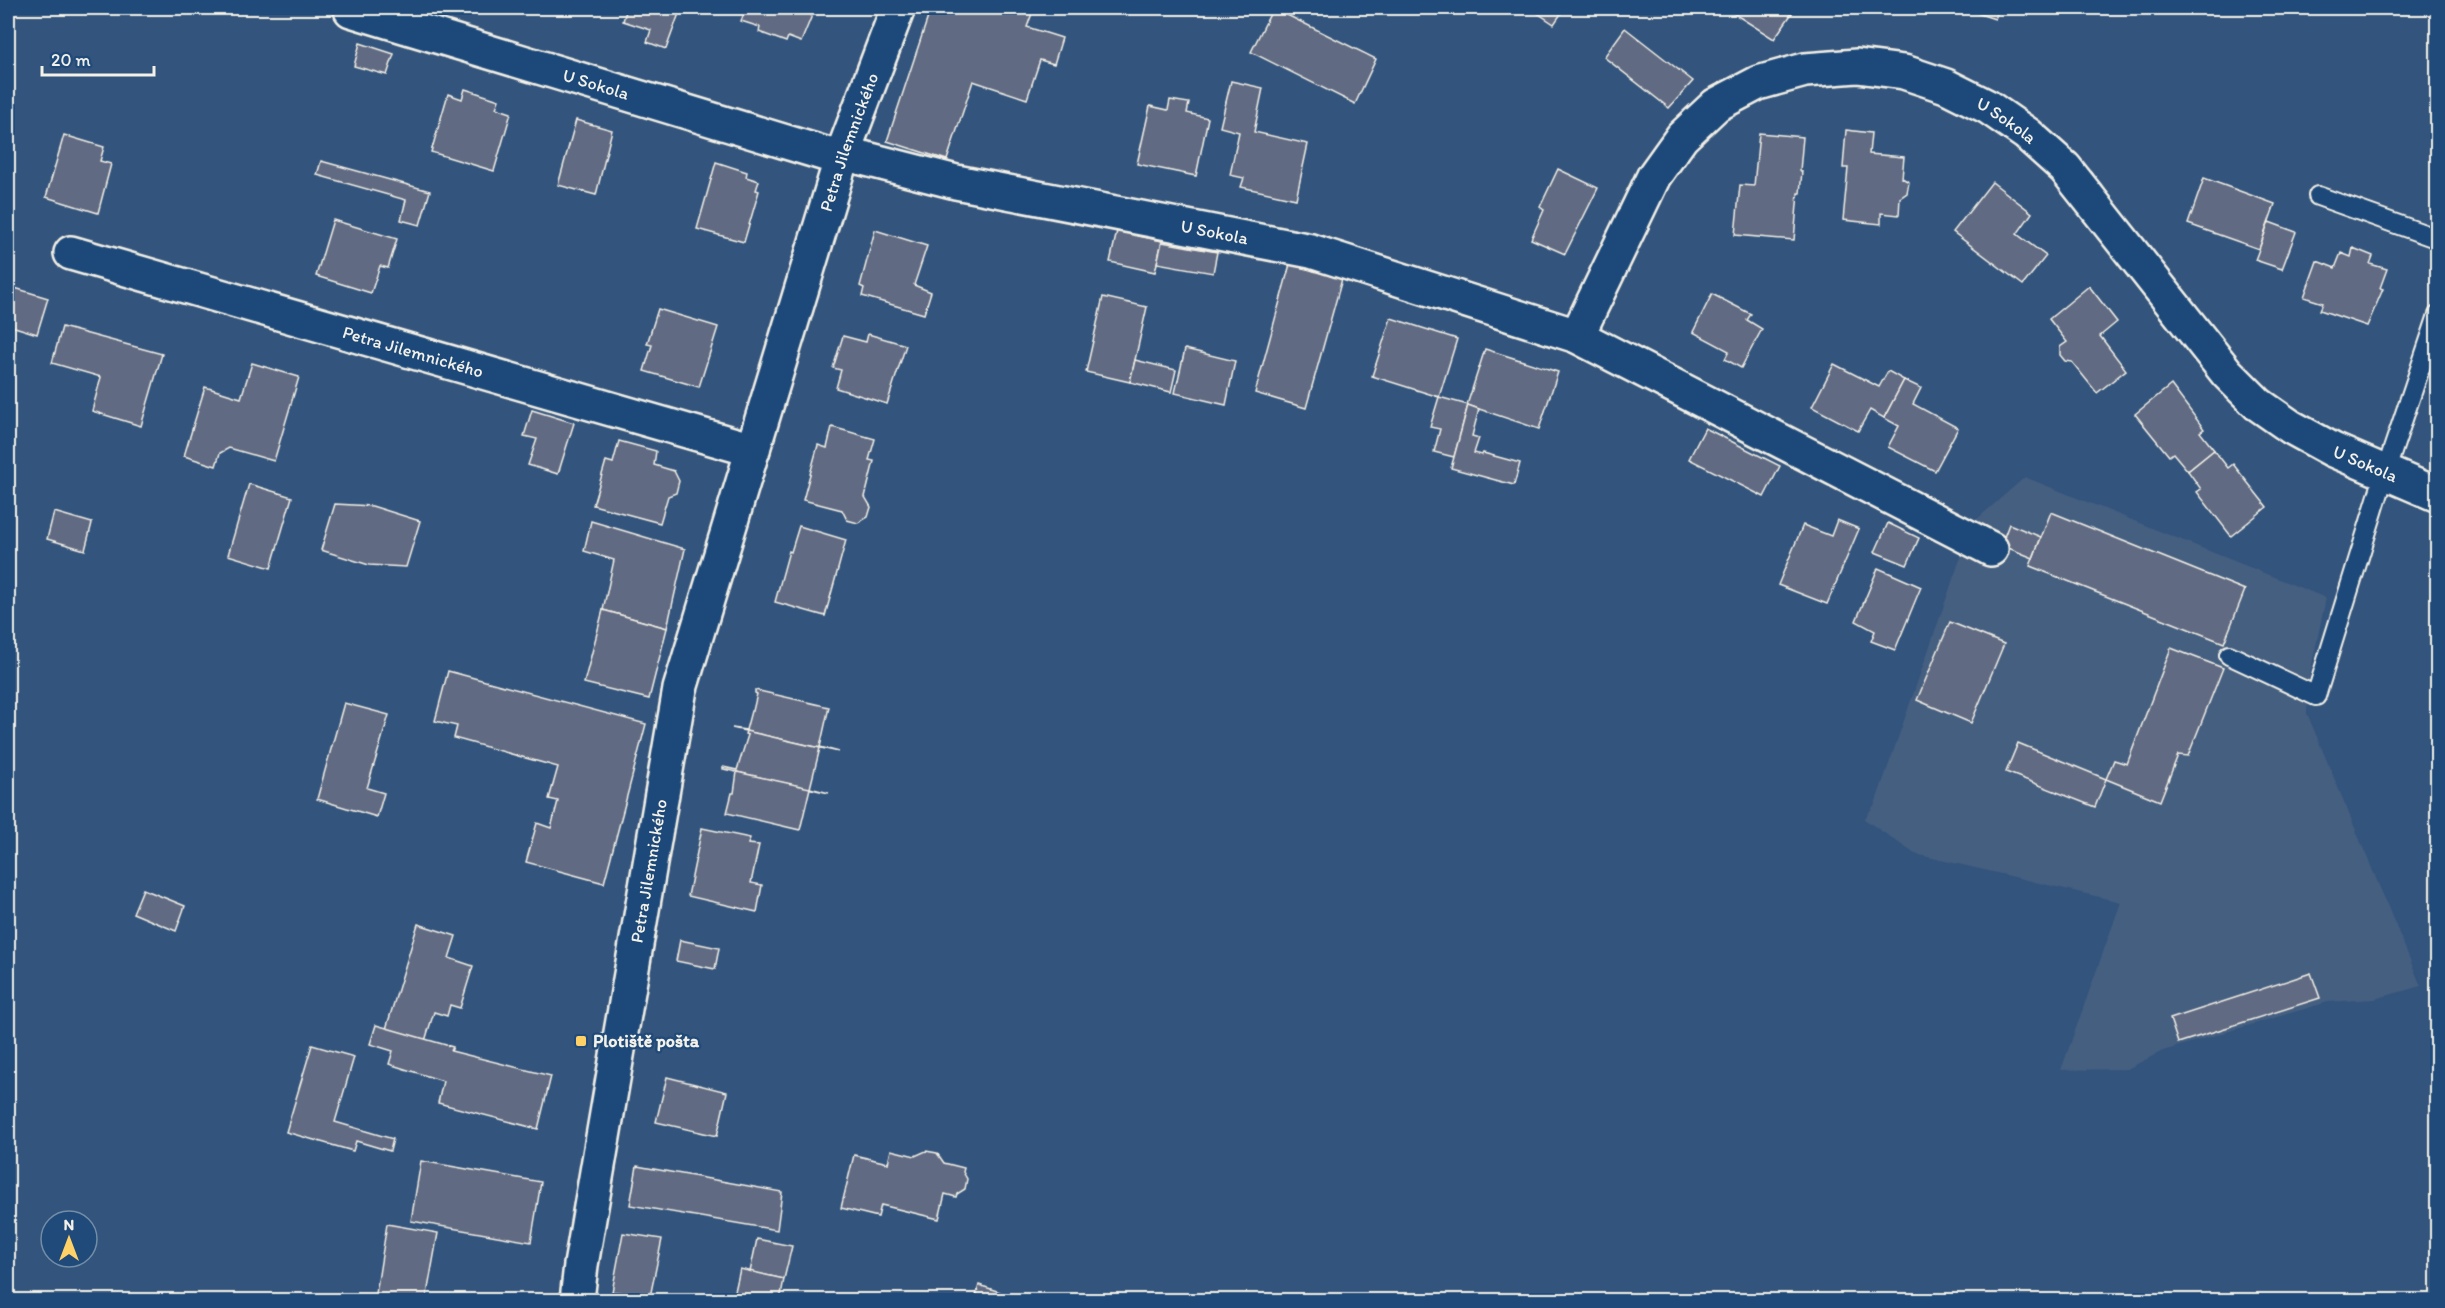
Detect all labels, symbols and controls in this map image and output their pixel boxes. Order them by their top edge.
scale bar [42,39,154,77]
text: 20 m [51,49,91,71]
street label: U Sokola [560,64,632,105]
street label: Petra Jilemnického [815,70,883,214]
street label: U Sokola [1973,92,2042,149]
street label: U Sokola [1179,215,1251,250]
street label: Petra Jilemnického [340,321,486,383]
street label: U Sokola [2330,440,2402,488]
street label: Petra Jilemnického [626,797,672,945]
place label: Plotiště pošta [593,1030,700,1052]
marker: Plotiště pošta [574,1034,588,1048]
north arrow [39,1209,99,1269]
text: N [64,1215,74,1234]

